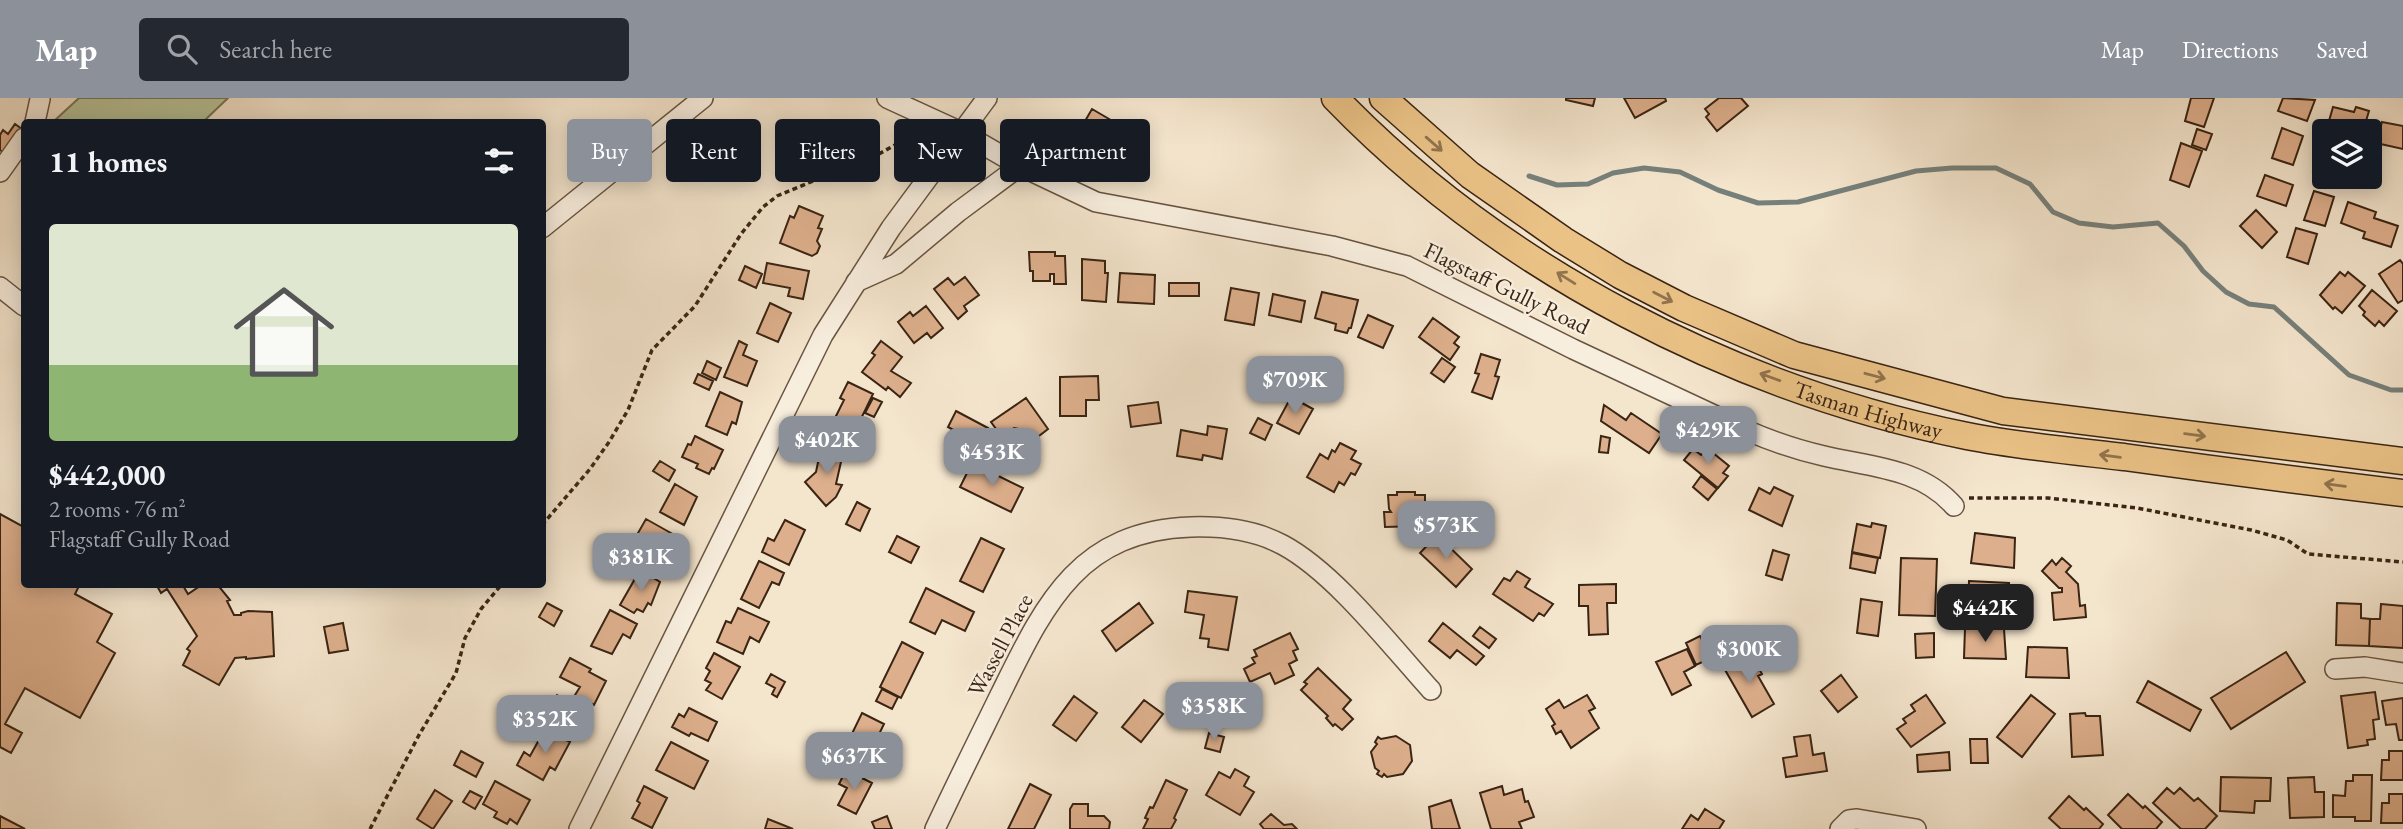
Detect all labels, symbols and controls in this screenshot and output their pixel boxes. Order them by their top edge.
search box [139,18,629,81]
text: Map [35,28,97,71]
icon: search [163,30,201,68]
text: Search here [219,32,332,66]
text: Map [2101,34,2144,65]
text: Directions [2182,34,2279,65]
text: Saved [2317,34,2368,65]
chip: Buy [567,119,652,182]
chip: Rent [666,119,761,182]
chip: Filters [775,119,880,182]
chip: New [894,119,986,182]
chip: Apartment [1000,119,1150,182]
map controls [2312,119,2382,189]
button: layers [2312,119,2382,189]
one-way arrow [1424,136,1442,152]
text: 11 homes [49,142,167,181]
icon: filters [480,142,518,180]
street label: Flagstaff Gully Road [1419,235,1595,341]
icon: home [221,269,347,395]
one-way arrow [1556,271,1576,285]
one-way arrow [1652,291,1673,305]
pin: $709K [1246,356,1344,416]
text: $709K [1263,364,1327,394]
one-way arrow [1759,370,1781,383]
one-way arrow [1864,371,1886,384]
street label: Tasman Highway [1790,374,1946,446]
pin: $429K [1659,406,1757,466]
text: $429K [1676,414,1740,444]
pin: $402K [778,416,876,476]
text: $402K [795,424,859,454]
pin: $453K [943,428,1041,488]
one-way arrow [2183,428,2206,441]
text: $453K [960,436,1024,466]
one-way arrow [2099,449,2122,462]
text: $442,000 [49,455,165,494]
one-way arrow [2324,478,2347,491]
text: 2 rooms · 76 m² [49,494,186,524]
pin: $573K [1397,502,1495,561]
text: $573K [1414,509,1478,539]
text: Flagstaff Gully Road [49,524,230,554]
pin: $381K [592,533,690,593]
text: $381K [609,541,673,571]
pin: $442K [1936,584,2034,644]
street label: Wassell Place [960,588,1040,702]
text: $442K [1953,592,2017,622]
pin: $300K [1700,626,1798,685]
text: $300K [1717,633,1781,663]
pin: $358K [1165,682,1263,742]
text: $358K [1182,690,1246,720]
pin: $352K [496,696,594,755]
text: $352K [513,703,577,733]
pin: $637K [805,732,903,792]
text: $637K [822,740,886,770]

